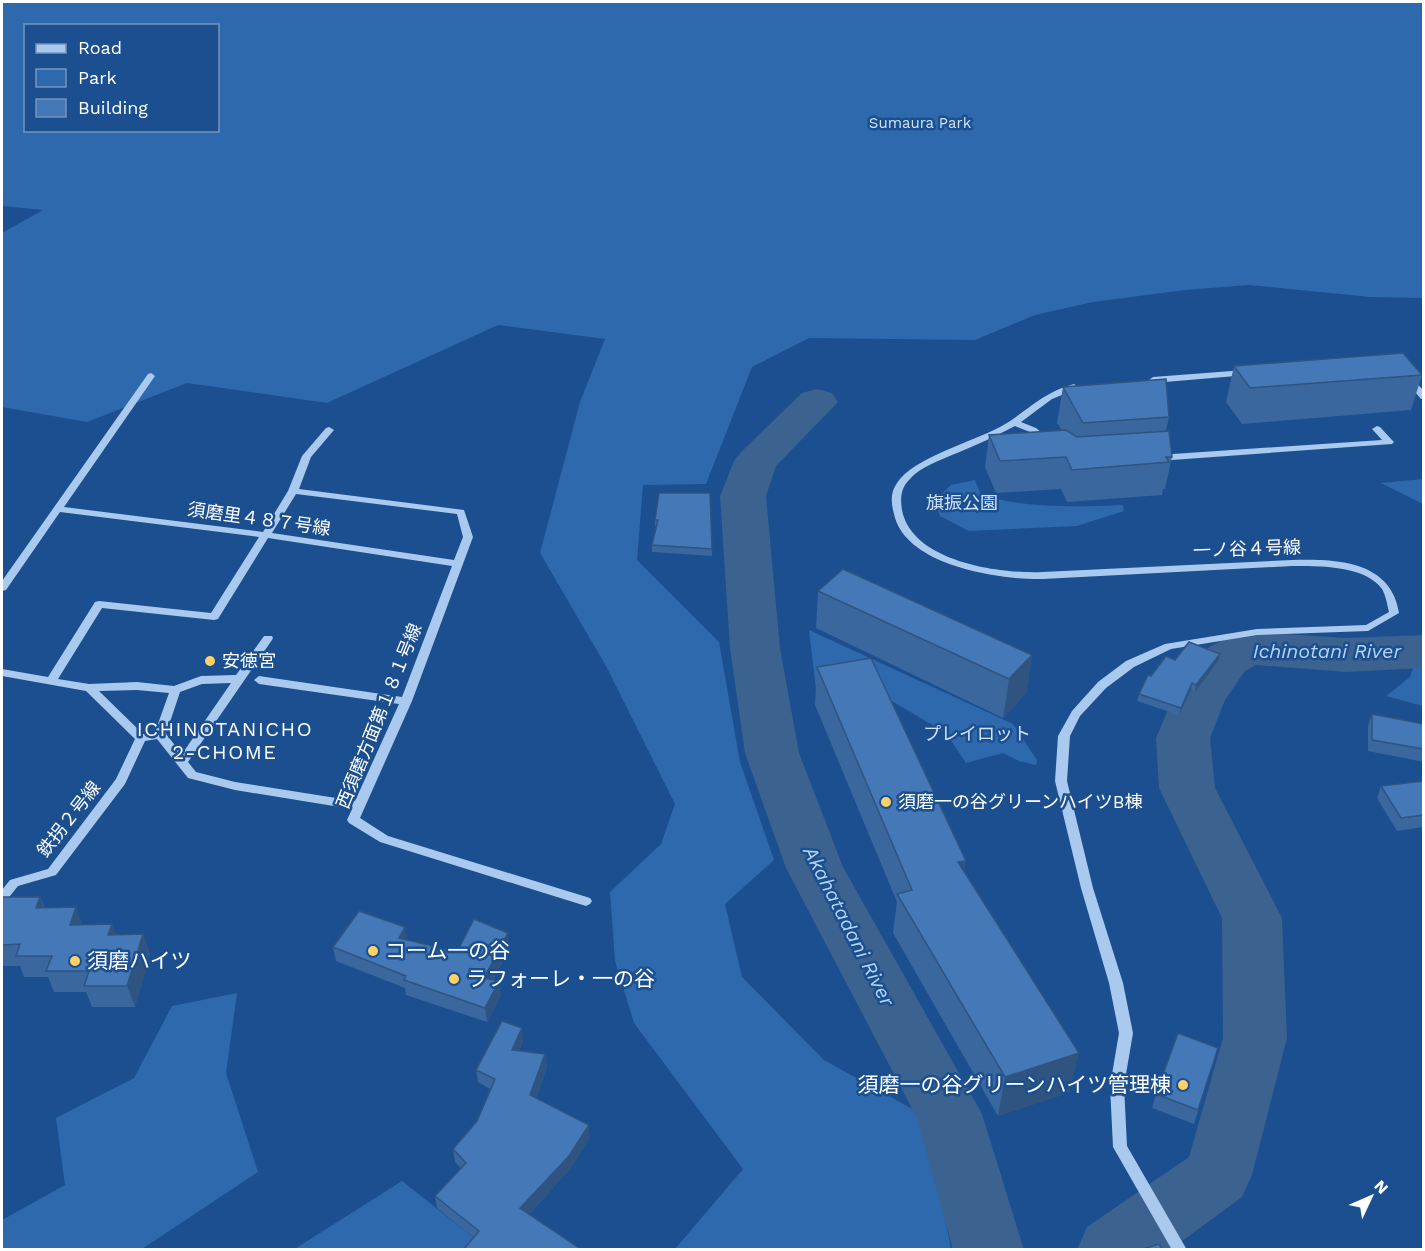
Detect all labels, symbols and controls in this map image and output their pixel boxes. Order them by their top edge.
legend [24,24,219,132]
text: Road [78,37,122,58]
text: Park [78,67,117,88]
text: Building [78,97,148,118]
park label: Sumaura Park [869,114,972,132]
park label: 旗振公園 [926,492,998,513]
street label: 須磨里４８７号線 [186,498,332,539]
street label: 一ノ谷４号線 [1193,536,1301,561]
street label: 西須磨方面第１８１号線 [332,620,425,812]
water label: Ichinotani River [1253,639,1402,663]
place label: 安徳宮 [222,650,276,671]
marker: 安徳宮 [203,654,217,668]
district label: ICHINOTANICHO 2-CHOME [137,717,313,764]
park label: プレイロット [923,723,1031,744]
street label: 鉄拐２号線 [33,777,105,861]
place label: 須磨一の谷グリーンハイツB棟 [898,791,1143,812]
marker: 須磨一の谷グリーンハイツB棟 [879,795,893,809]
water label: Akahatadani River [798,841,900,1011]
place label: コーム一の谷 [385,938,510,963]
marker: コーム一の谷 [366,944,380,958]
place label: 須磨ハイツ [87,948,192,973]
marker: 須磨ハイツ [68,954,82,968]
place label: ラフォーレ・一の谷 [466,966,655,991]
marker: ラフォーレ・一の谷 [447,972,461,986]
place label: 須磨一の谷グリーンハイツ管理棟 [857,1072,1171,1097]
marker: 須磨一の谷グリーンハイツ管理棟 [1176,1078,1190,1092]
north arrow [1341,1167,1401,1227]
text: N [1370,1176,1392,1198]

